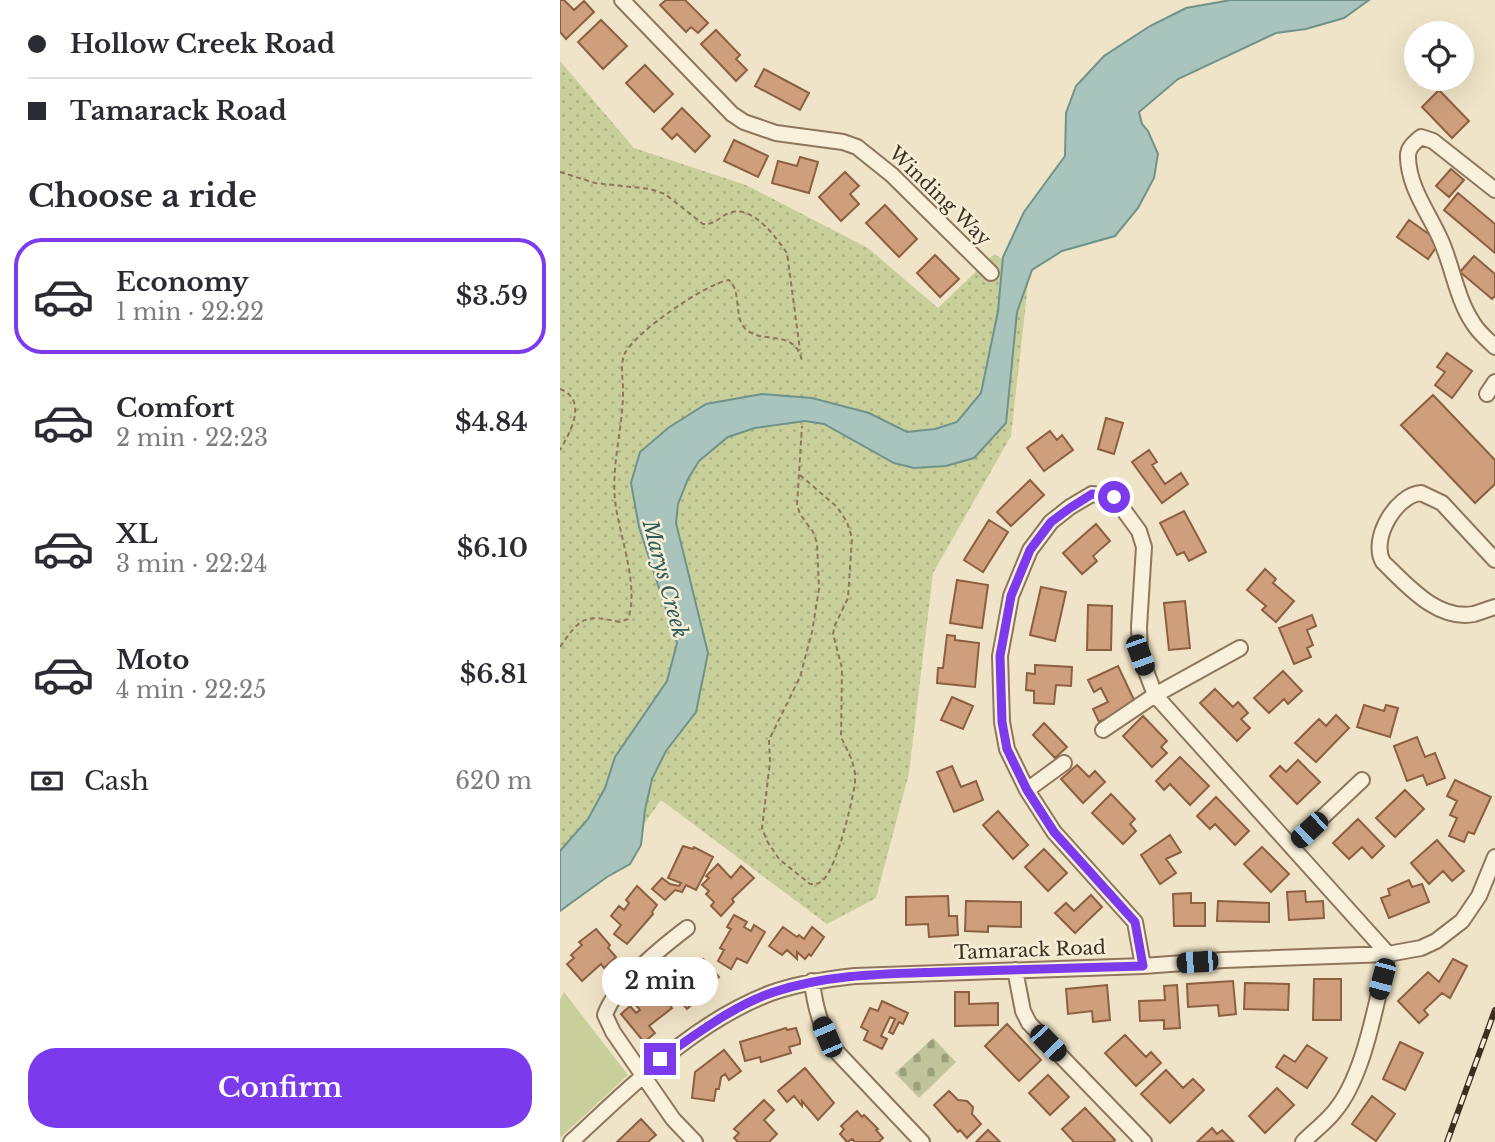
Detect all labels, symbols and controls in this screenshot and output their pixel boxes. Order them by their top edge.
map controls [1404,21,1474,91]
button: locate [1404,21,1474,91]
text: Hollow Creek Road [70,28,335,60]
text: Tamarack Road [70,95,287,127]
street label: Winding Way [883,141,996,250]
text: Choose a ride [28,176,257,216]
icon: car [32,265,95,328]
text: Economy [116,266,249,298]
text: $3.59 [456,280,528,312]
text: 1 min · 22:22 [116,298,264,326]
icon: car [32,391,95,454]
text: Comfort [116,392,234,424]
text: $4.84 [455,406,528,438]
text: 2 min · 22:23 [116,424,268,452]
route start [1098,481,1130,513]
water label: Marys Creek [636,516,693,641]
icon: car [32,517,95,580]
text: XL [116,518,158,550]
text: $6.10 [457,532,528,564]
text: 3 min · 22:24 [116,550,267,578]
car [1123,632,1158,678]
icon: car [32,643,95,706]
text: Moto [116,644,189,676]
text: $6.81 [460,658,528,690]
text: 4 min · 22:25 [116,676,266,704]
icon: cash [28,762,66,800]
text: Cash [84,765,149,797]
text: 620 m [455,767,532,795]
car [1287,808,1332,852]
street label: Tamarack Road [954,936,1106,964]
car [1176,950,1219,974]
car [1367,956,1398,1002]
callout: 2 min [602,958,718,1006]
text: 2 min [625,967,695,995]
car [810,1014,845,1060]
car [1026,1021,1071,1065]
route end [644,1043,676,1075]
button: Confirm [28,1048,532,1128]

